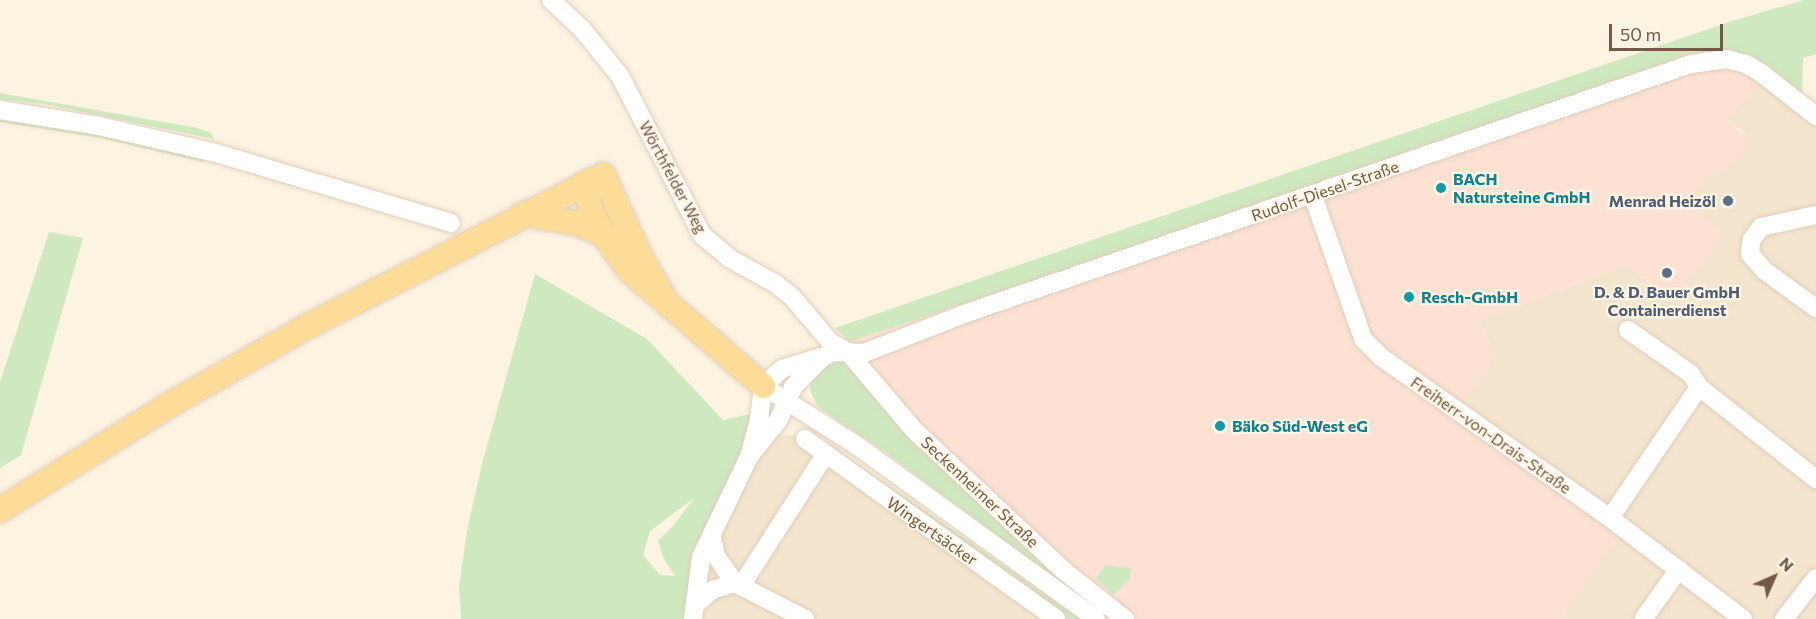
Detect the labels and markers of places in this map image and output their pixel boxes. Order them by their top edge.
place label: BACH Natursteine GmbH [1453,169,1590,207]
marker: BACH Natursteine GmbH [1434,181,1448,195]
place label: Menrad Heizöl [1609,191,1716,211]
marker: Menrad Heizöl [1721,194,1735,208]
marker: D. & D. Bauer GmbH Containerdienst [1660,266,1674,280]
place label: D. & D. Bauer GmbH Containerdienst [1594,282,1740,320]
place label: Resch-GmbH [1421,287,1518,307]
marker: Resch-GmbH [1402,290,1416,304]
place label: Bäko Süd-West eG [1232,416,1368,436]
marker: Bäko Süd-West eG [1213,419,1227,433]

